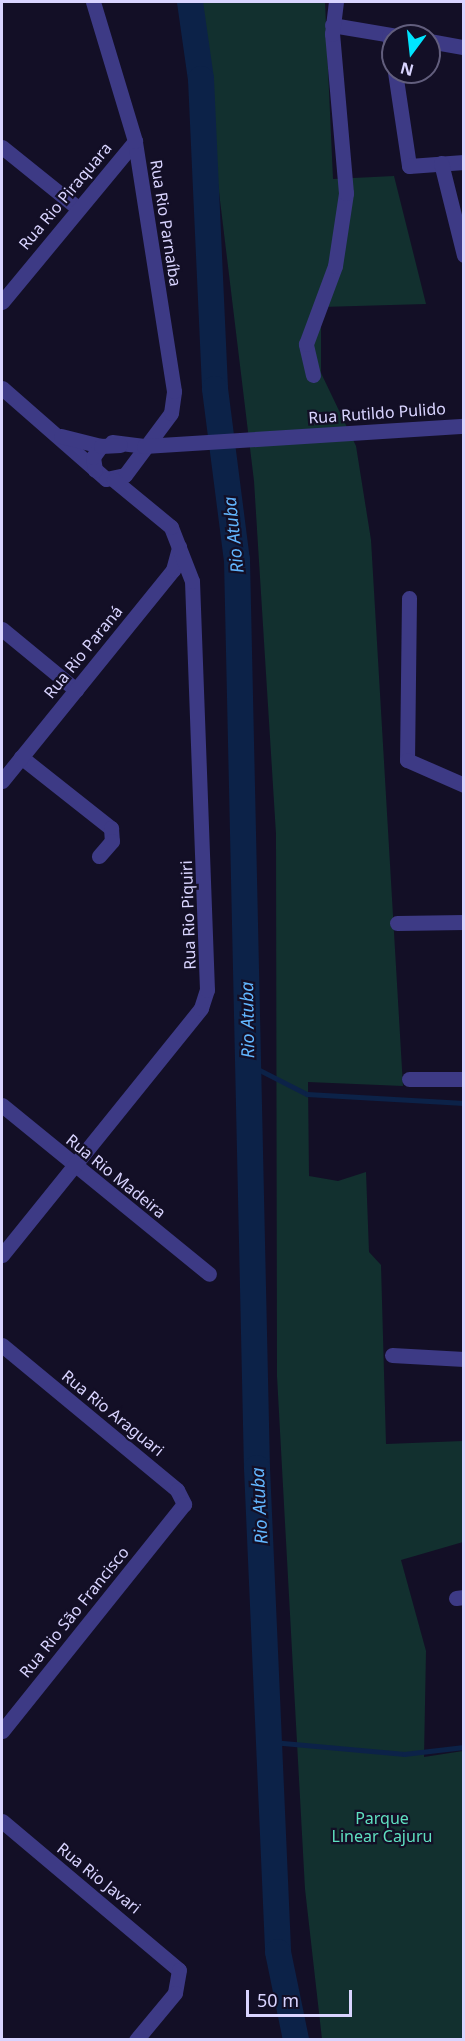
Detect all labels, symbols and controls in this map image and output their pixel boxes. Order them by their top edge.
north arrow [381,24,441,84]
text: N [398,57,416,82]
street label: Rua Rio Piraquara [15,139,115,253]
street label: Rua Rio Parnaíba [147,158,185,288]
street label: Rua Rutildo Pulido [308,399,446,427]
water label: Rio Atuba [218,496,248,574]
street label: Rua Rio Paraná [40,602,126,702]
street label: Rua Rio Piquiri [176,860,200,970]
water label: Rio Atuba [236,981,258,1059]
street label: Rua Rio Madeira [62,1130,170,1222]
street label: Rua Rio Araguari [58,1366,168,1460]
water label: Rio Atuba [246,1467,272,1545]
street label: Rua Rio São Francisco [15,1543,133,1681]
park label: Parque Linear Cajuru [332,1808,432,1846]
street label: Rua Rio Javari [53,1838,145,1918]
scale bar [249,1978,356,2016]
text: 50 m [257,1988,299,2012]

